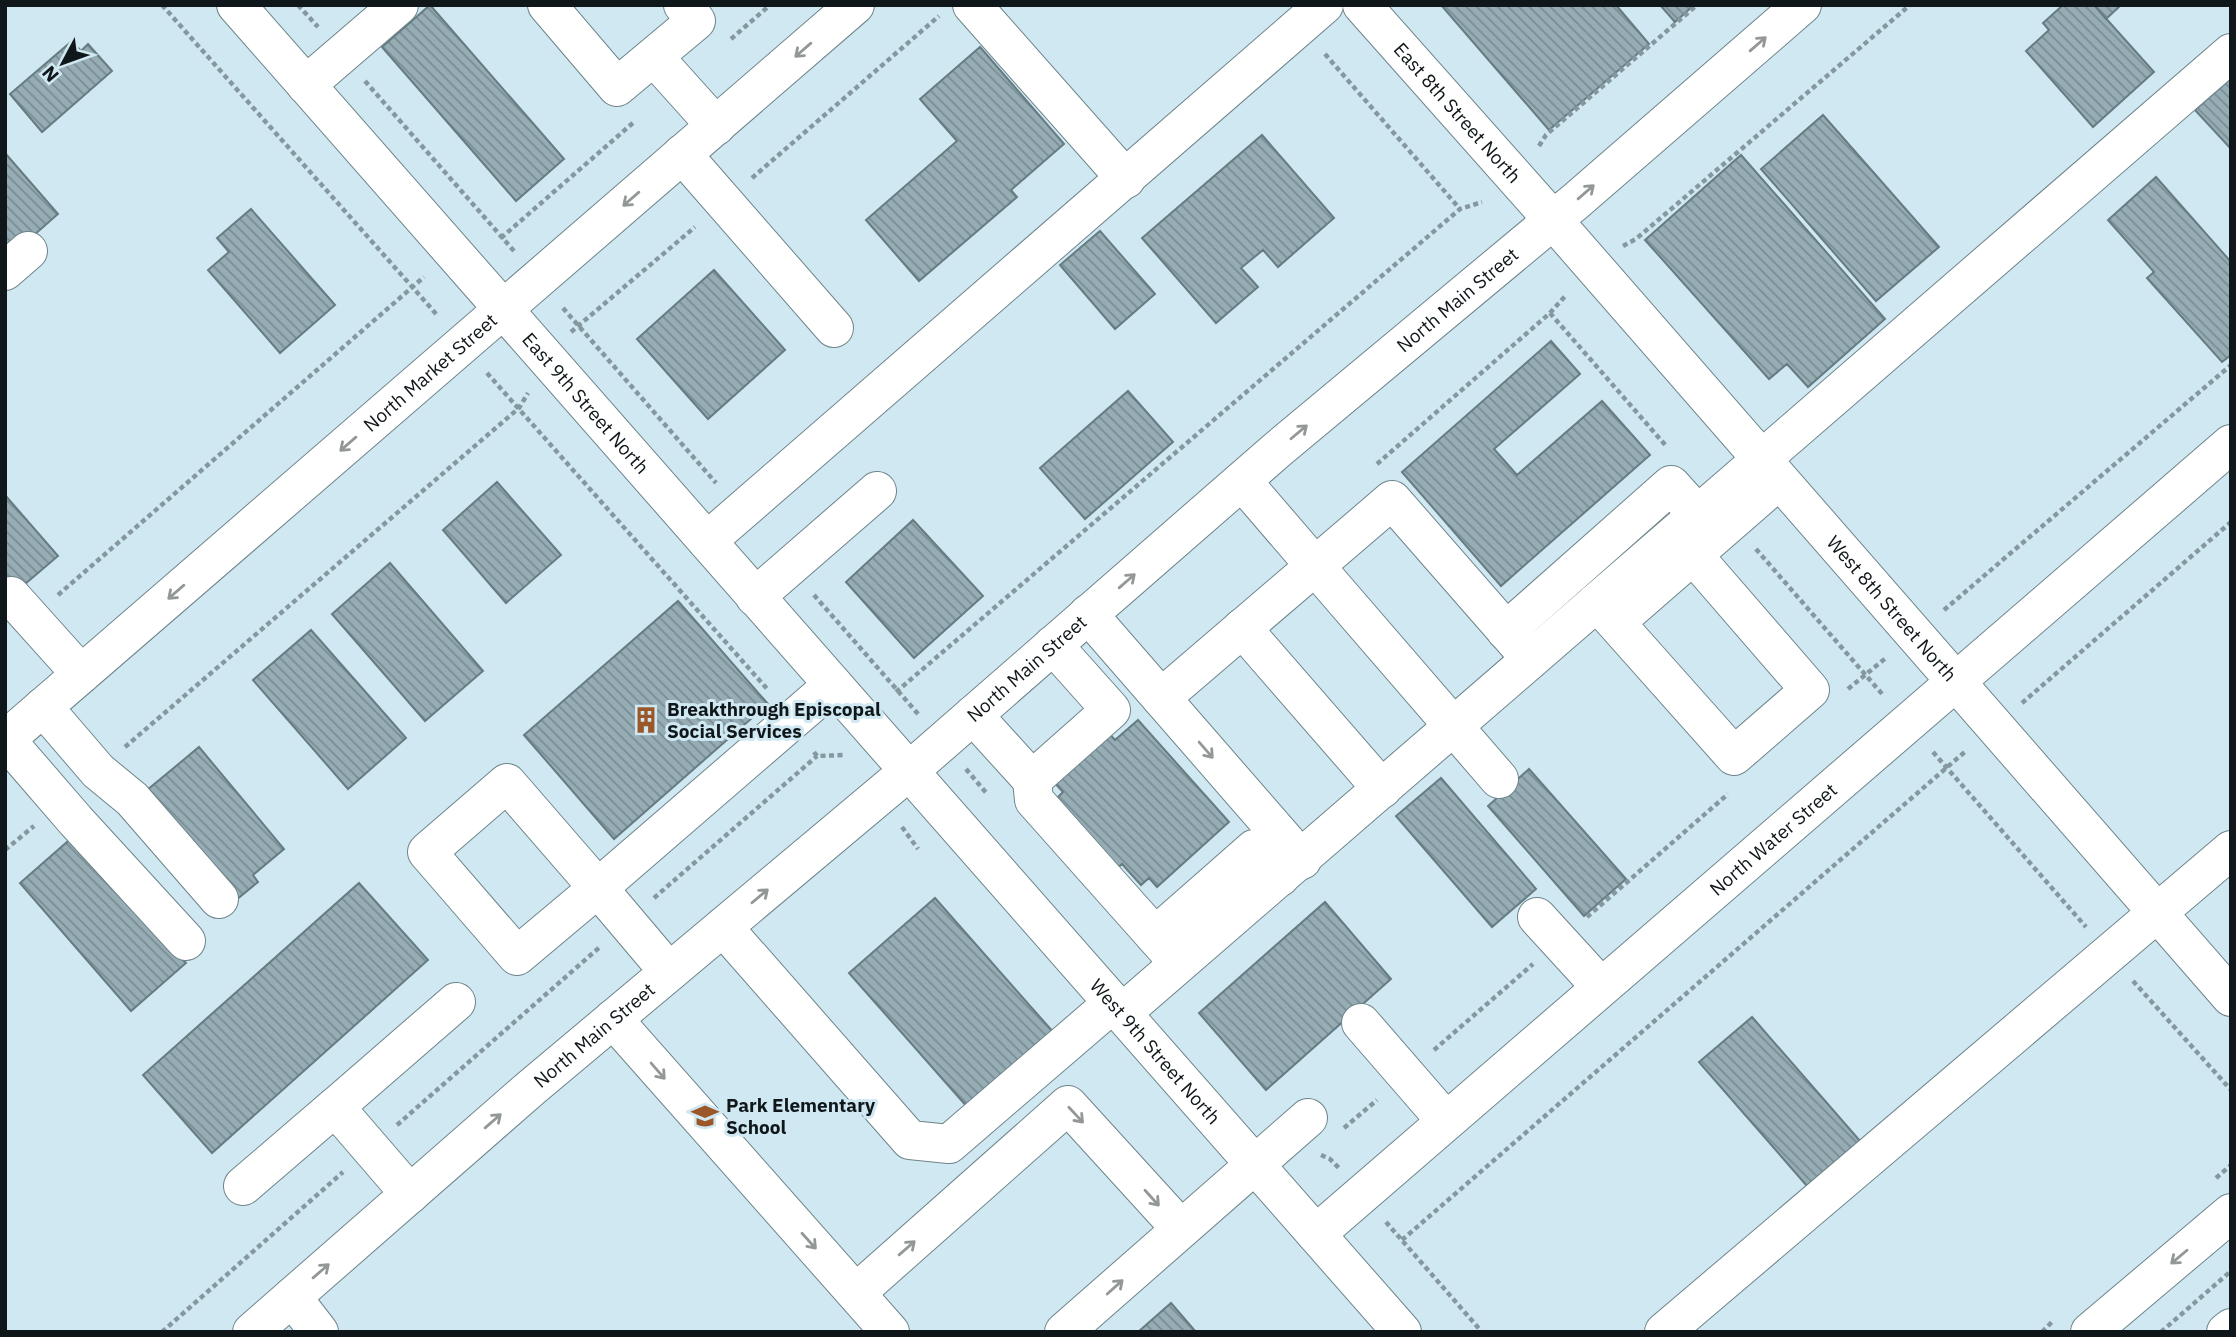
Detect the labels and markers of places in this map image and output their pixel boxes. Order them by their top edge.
place label: Breakthrough Episcopal Social Services [667,697,881,743]
building icon: Breakthrough Episcopal Social Services [631,705,661,735]
place label: Park Elementary School [726,1093,876,1139]
school or university icon: Park Elementary School [690,1101,720,1131]

